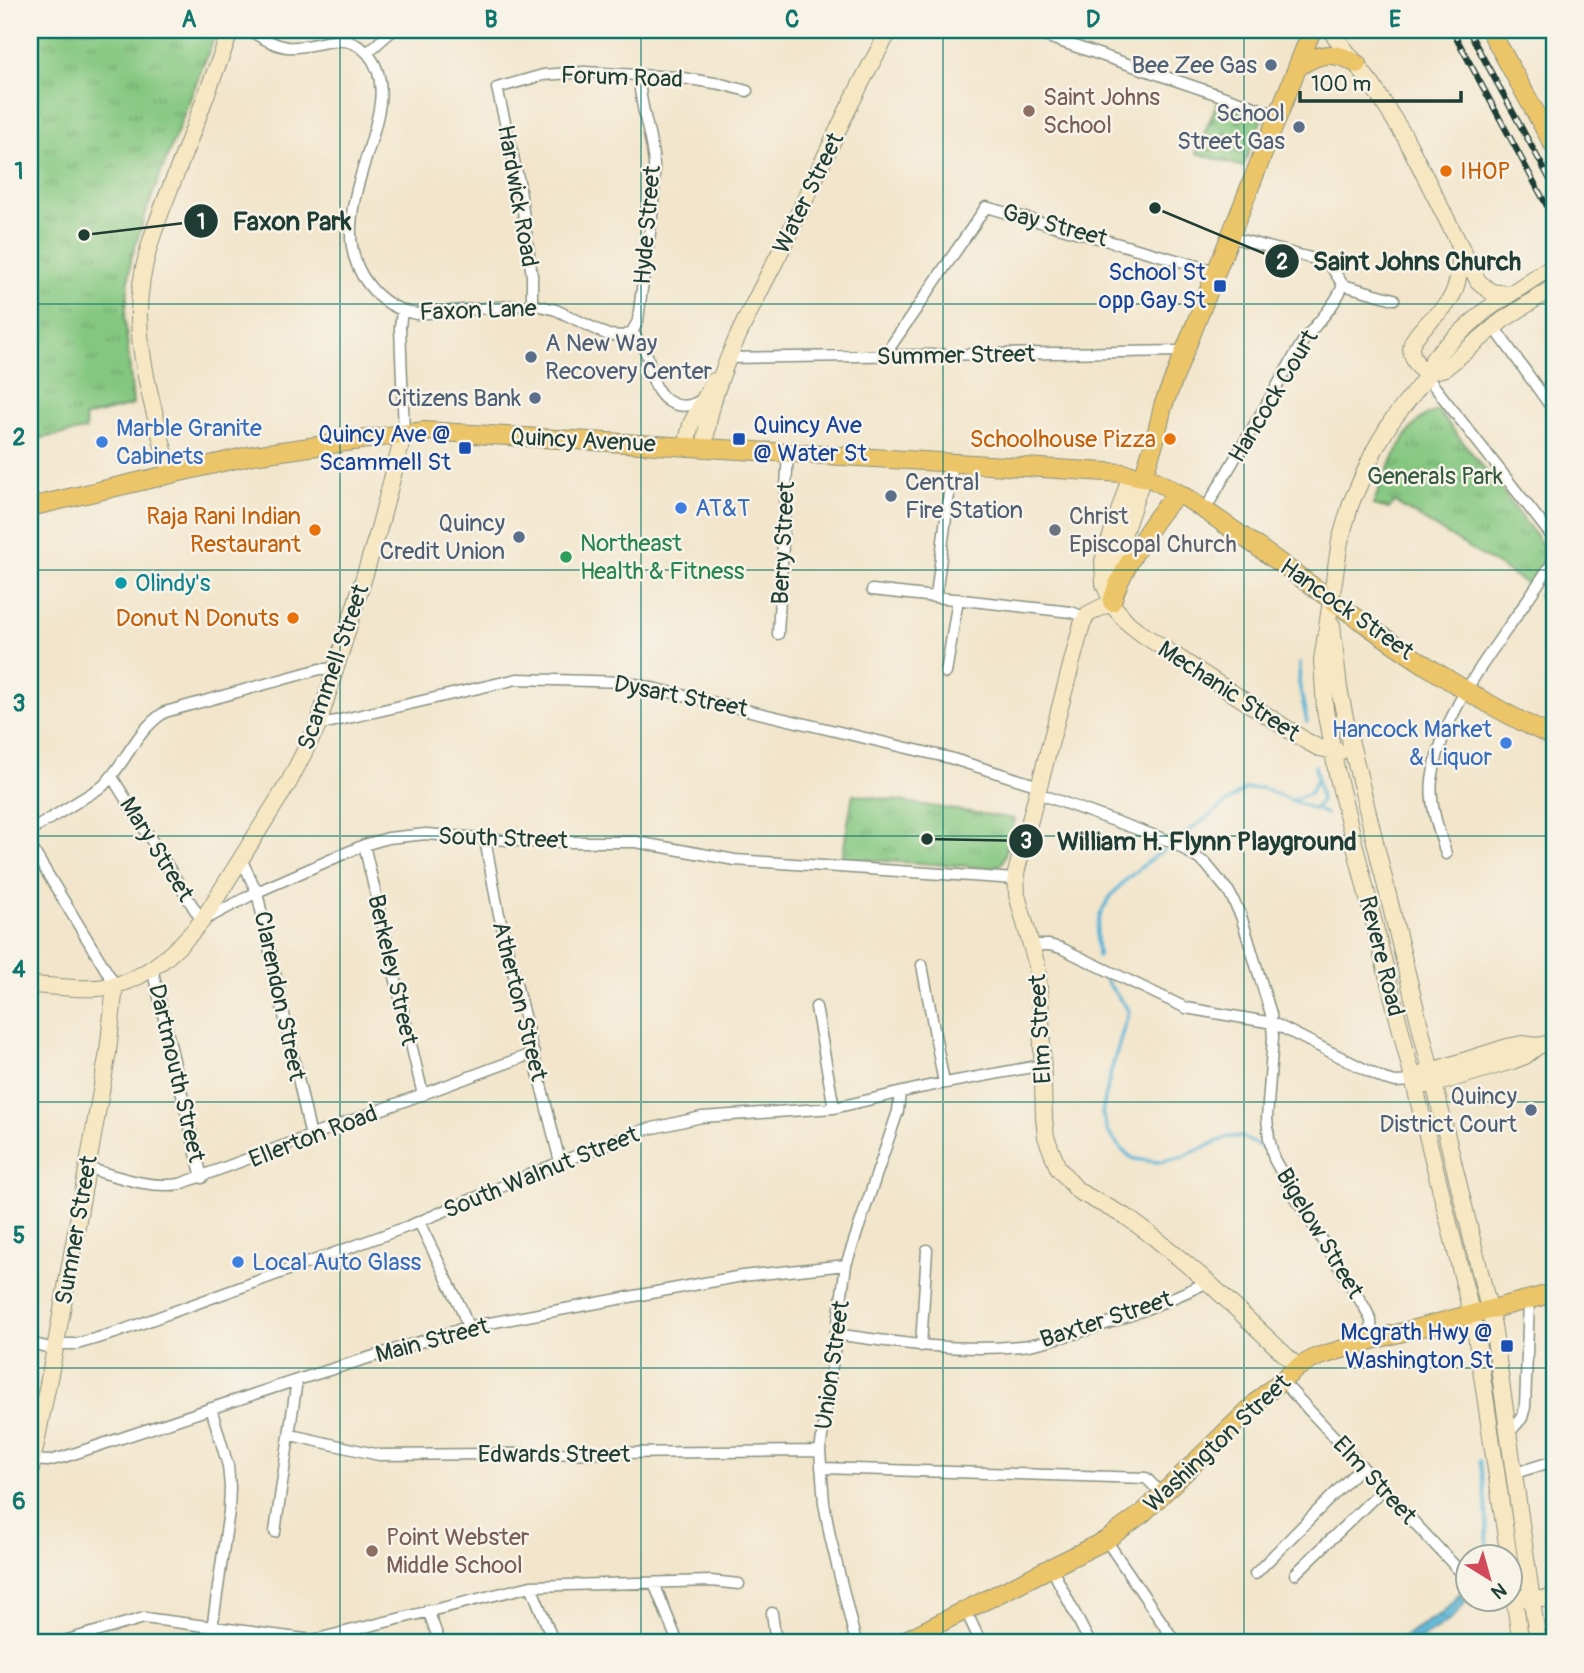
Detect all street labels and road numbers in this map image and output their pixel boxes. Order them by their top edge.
street label: Forum Road [560,61,684,94]
street label: Hardwick Road [491,123,544,269]
street label: Water Street [767,128,850,259]
street label: Hyde Street [628,164,667,286]
street label: Gay Street [999,198,1111,253]
street label: Faxon Lane [419,294,537,327]
street label: Hancock Court [1222,324,1325,468]
street label: Summer Street [876,340,1036,371]
street label: Quincy Avenue [509,422,657,459]
street label: Berry Street [766,480,801,605]
street label: Hancock Street [1274,553,1420,666]
street label: Scammell Street [292,580,376,754]
street label: Mechanic Street [1152,635,1305,748]
street label: Dysart Street [612,669,751,724]
street label: Mary Street [113,792,200,907]
street label: South Street [437,822,569,855]
street label: Berkeley Street [361,892,424,1049]
street label: Revere Road [1353,893,1410,1019]
street label: Clarendon Street [247,909,312,1084]
street label: Atherton Street [486,918,553,1084]
street label: Elm Street [1023,973,1058,1085]
street label: Dartmouth Street [142,981,211,1165]
street label: Ellerton Road [245,1099,381,1174]
street label: South Walnut Street [439,1120,643,1225]
street label: Sumner Street [49,1153,104,1307]
street label: Bigelow Street [1269,1163,1370,1304]
street label: Baxter Street [1036,1284,1176,1354]
street label: Union Street [809,1298,856,1432]
street label: Main Street [372,1311,492,1370]
street label: Washington Street [1138,1368,1297,1519]
street label: Elm Street [1327,1430,1423,1531]
street label: Edwards Street [478,1440,631,1469]

